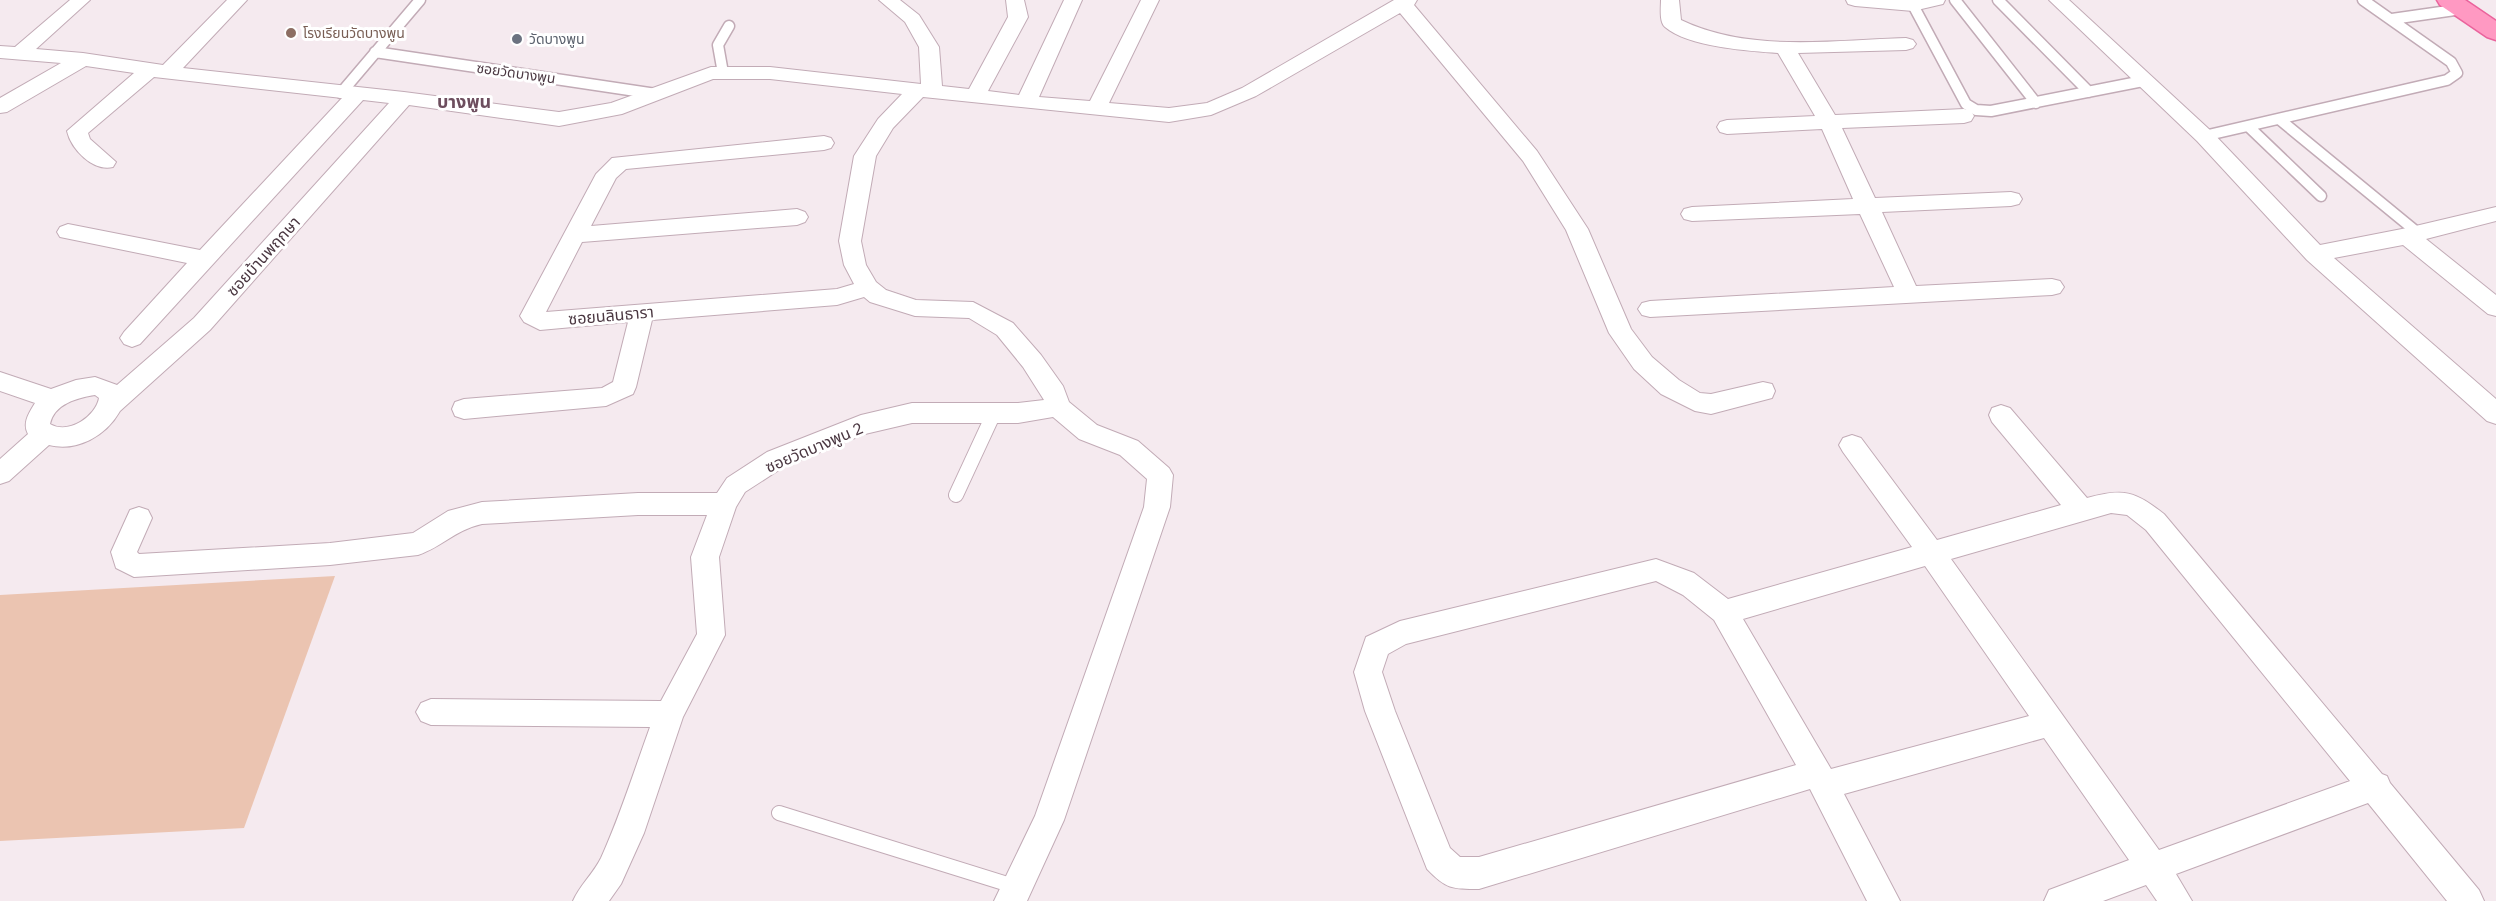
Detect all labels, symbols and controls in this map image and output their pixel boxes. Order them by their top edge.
place label: โรงเรียนวัดบางพูน [303,24,405,42]
marker: โรงเรียนวัดบางพูน [284,26,298,40]
place label: วัดบางพูน [529,30,584,48]
marker: วัดบางพูน [510,32,524,46]
street label: ซอยวัดบางพูน [475,59,557,87]
district label: บางพูน [437,90,491,113]
street label: ซอยบ้านพฤกษา [222,212,304,300]
street label: ซอยนลินธารา [567,301,655,329]
street label: ซอยวัดบางพูน 2 [762,417,866,477]

